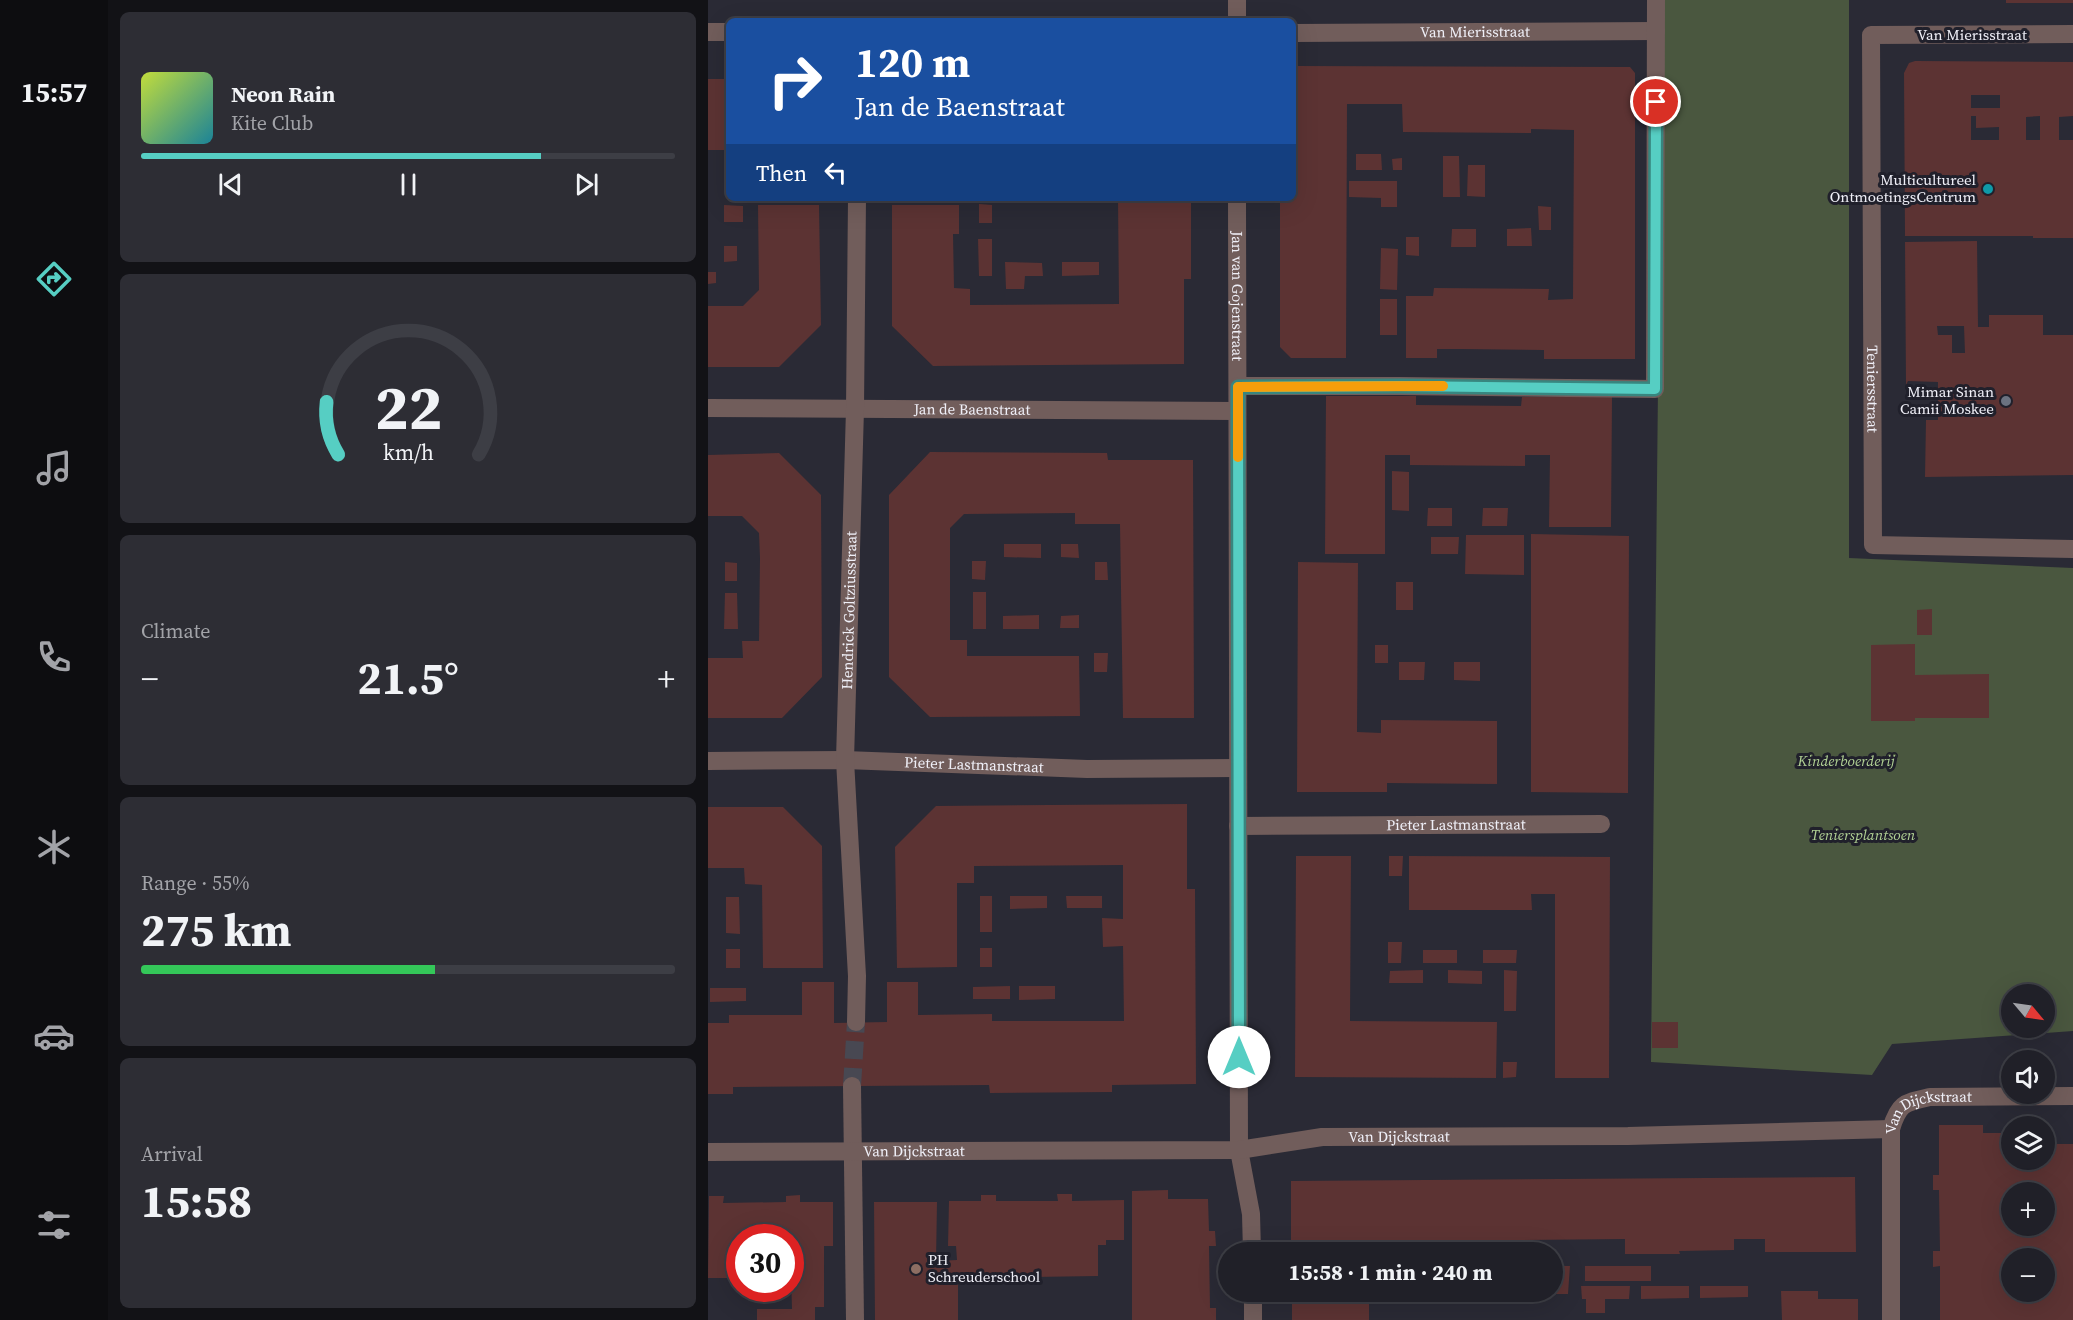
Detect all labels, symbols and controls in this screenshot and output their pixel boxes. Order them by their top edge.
street label: Van Mierisstraat [1420,21,1530,42]
street label: Van Mierisstraat [1917,24,2027,45]
text: 120 m [855,33,970,91]
icon: right [756,42,834,120]
text: 15:57 [21,74,87,111]
pin [1630,76,1681,127]
text: Neon Rain [231,79,335,109]
icon: arrive [1639,85,1672,118]
text: Jan de Baenstraat [855,88,1065,125]
text: Kite Club [231,109,313,137]
icon: left [819,156,852,189]
text: Then [756,158,807,188]
icon: previous [214,168,247,201]
icon: pause [392,168,425,201]
icon: next [570,168,603,201]
place label: Multicultureel OntmoetingsCentrum [1830,169,1977,207]
marker: Multicultureel OntmoetingsCentrum [1981,182,1995,196]
street label: Jan van Gojenstraat [1227,230,1248,361]
icon: directions [33,258,75,300]
street label: Teniersstraat [1862,345,1884,433]
text: 22 [374,365,442,451]
place label: Mimar Sinan Camii Moskee [1900,381,1994,419]
marker: Mimar Sinan Camii Moskee [1999,394,2013,408]
street label: Jan de Baenstraat [913,398,1030,420]
text: km/h [382,439,434,468]
icon: music [33,447,75,489]
street label: Hendrick Goltziusstraat [836,531,862,690]
text: Climate [141,617,210,645]
icon: phone [33,636,75,678]
text: 21.5° [357,647,459,709]
text: − [141,656,159,701]
text: + [658,656,675,701]
park label: Kinderboerderij [1797,750,1896,771]
street label: Pieter Lastmanstraat [904,751,1044,777]
street label: Pieter Lastmanstraat [1386,813,1526,835]
park label: Teniersplantsoen [1811,824,1916,845]
icon: climate [33,826,75,868]
text: Range · 55% [141,869,250,897]
text: 275 km [141,899,292,961]
north arrow [2001,984,2055,1038]
map controls [2001,984,2055,1302]
icon: car [33,1015,75,1057]
position arrow [1207,1025,1271,1089]
button: sound [2001,1050,2055,1104]
street label: Van Dijckstraat [1880,1085,1972,1134]
button: layers [2001,1116,2055,1170]
street label: Van Dijckstraat [1348,1126,1450,1147]
text: Arrival [141,1140,203,1168]
street label: Van Dijckstraat [863,1140,965,1161]
text: 15:58 [141,1170,252,1232]
button: + [2001,1182,2055,1236]
icon: filters [33,1204,75,1246]
speed limit sign: 30 [726,1224,804,1302]
button: − [2001,1248,2055,1302]
place label: PH Schreuderschool [928,1249,1041,1287]
text: 15:58 · 1 min · 240 m [1289,1257,1492,1287]
marker: PH Schreuderschool [909,1262,923,1276]

